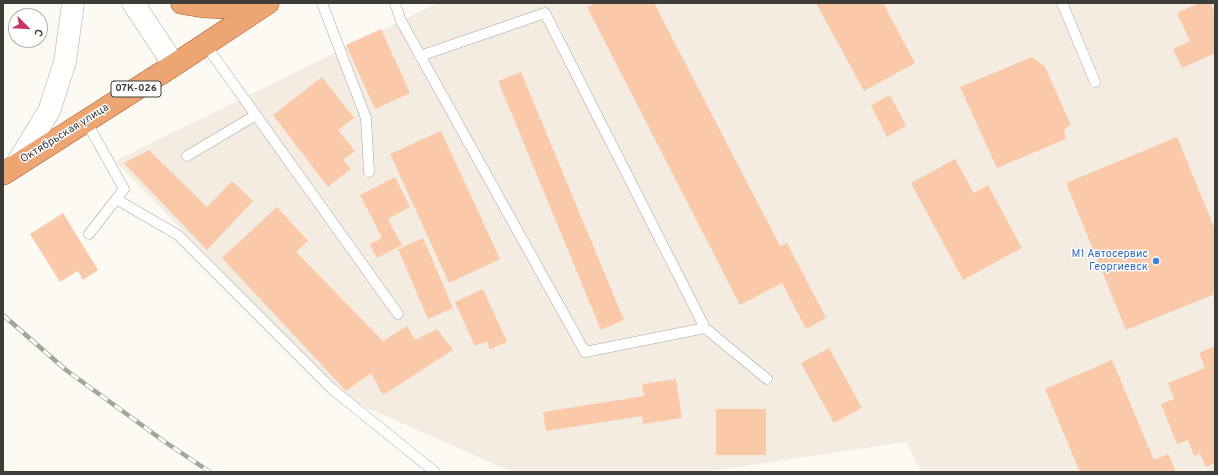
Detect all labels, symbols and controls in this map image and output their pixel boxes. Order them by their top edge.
north arrow [8,8,48,48]
text: С [30,26,46,39]
road number: 07К-026 [111,81,161,97]
street label: Октябрьская улица [18,101,112,167]
place label: М1 Автосервис Георгиевск [1072,248,1148,274]
marker: М1 Автосервис Георгиевск [1151,256,1161,266]

